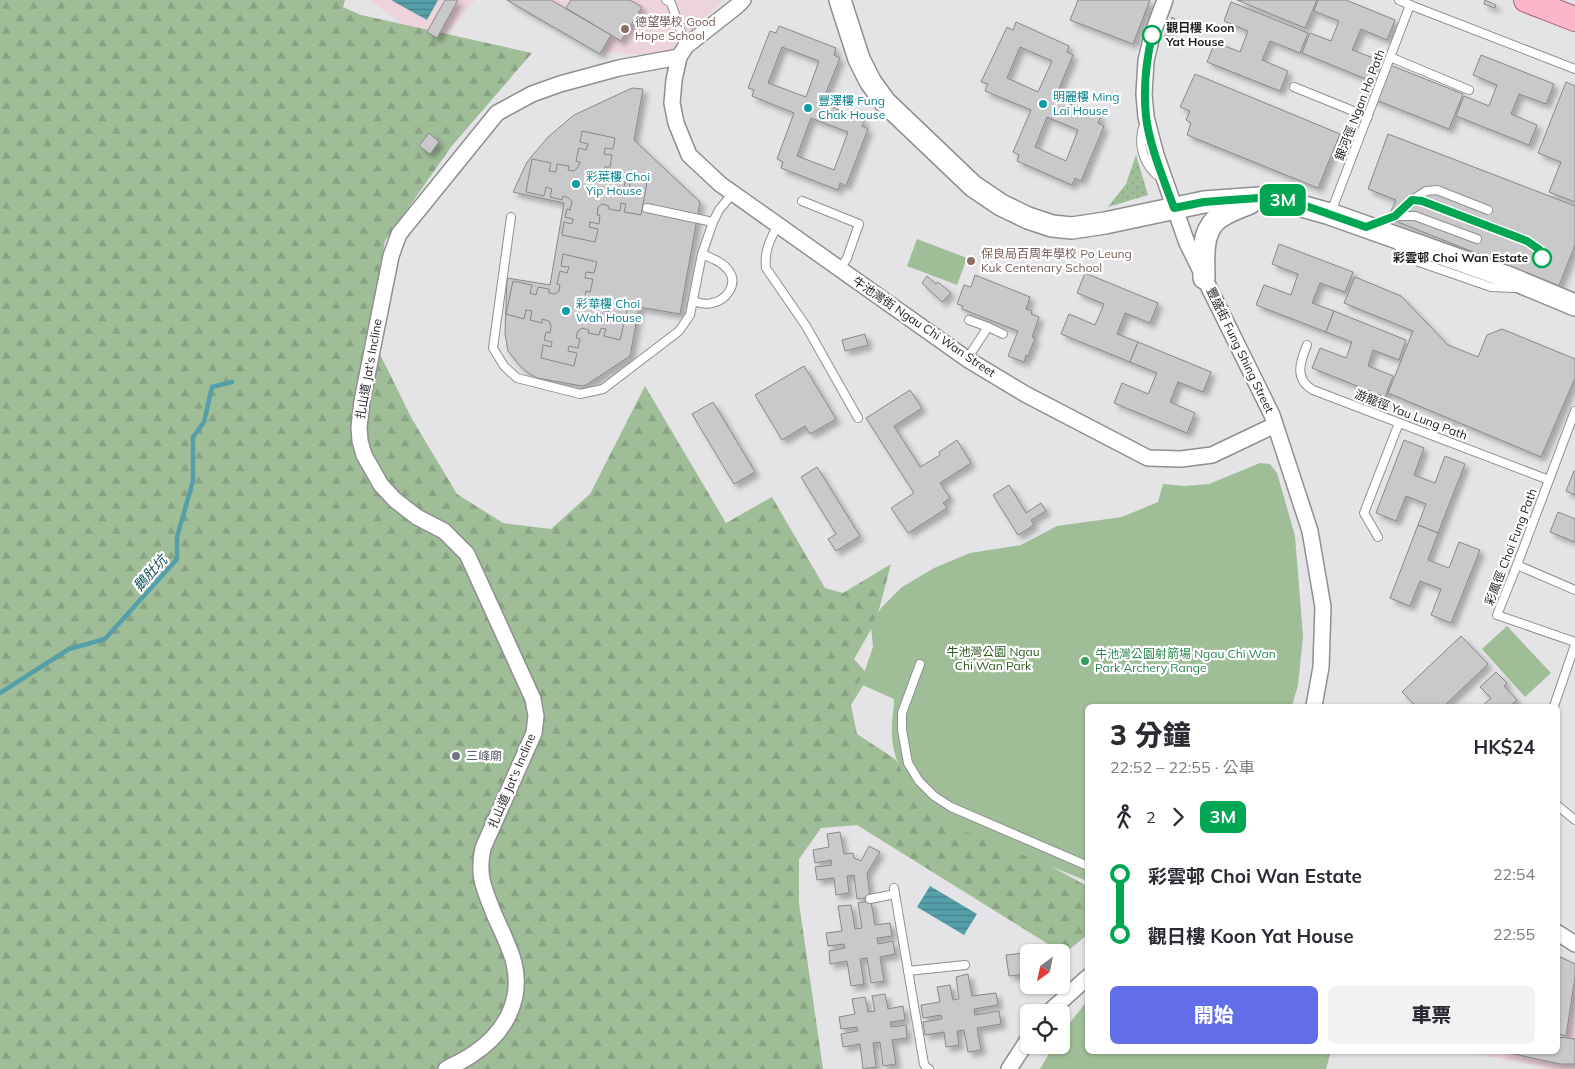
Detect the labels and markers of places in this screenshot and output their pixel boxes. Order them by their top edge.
place label: 德望學校 Good Hope School [635,14,716,43]
place label: 觀日樓 Koon Yat House [1165,20,1235,49]
marker: 德望學校 Good Hope School [619,23,631,35]
marker: 觀日樓 Koon Yat House [1142,25,1162,45]
place label: 明麗樓 Ming Lai House [1053,89,1120,118]
place label: 豐澤樓 Fung Chak House [818,93,885,122]
marker: 明麗樓 Ming Lai House [1037,98,1049,110]
marker: 豐澤樓 Fung Chak House [802,102,814,114]
place label: 彩葉樓 Choi Yip House [585,169,650,198]
marker: 彩葉樓 Choi Yip House [570,178,582,190]
place label: 保良局百周年學校 Po Leung Kuk Centenary School [981,246,1132,275]
marker: 彩雲邨 Choi Wan Estate [1532,248,1552,268]
place label: 彩雲邨 Choi Wan Estate [1393,250,1528,265]
marker: 保良局百周年學校 Po Leung Kuk Centenary School [965,255,977,267]
place label: 彩華樓 Choi Wah House [576,296,641,325]
marker: 彩華樓 Choi Wah House [560,305,572,317]
place label: 牛池灣公園射箭場 Ngau Chi Wan Park Archery Range [1095,646,1276,675]
marker: 牛池灣公園射箭場 Ngau Chi Wan Park Archery Range [1079,655,1091,667]
place label: 三峰廟 [466,748,502,763]
marker: 三峰廟 [450,750,462,762]

